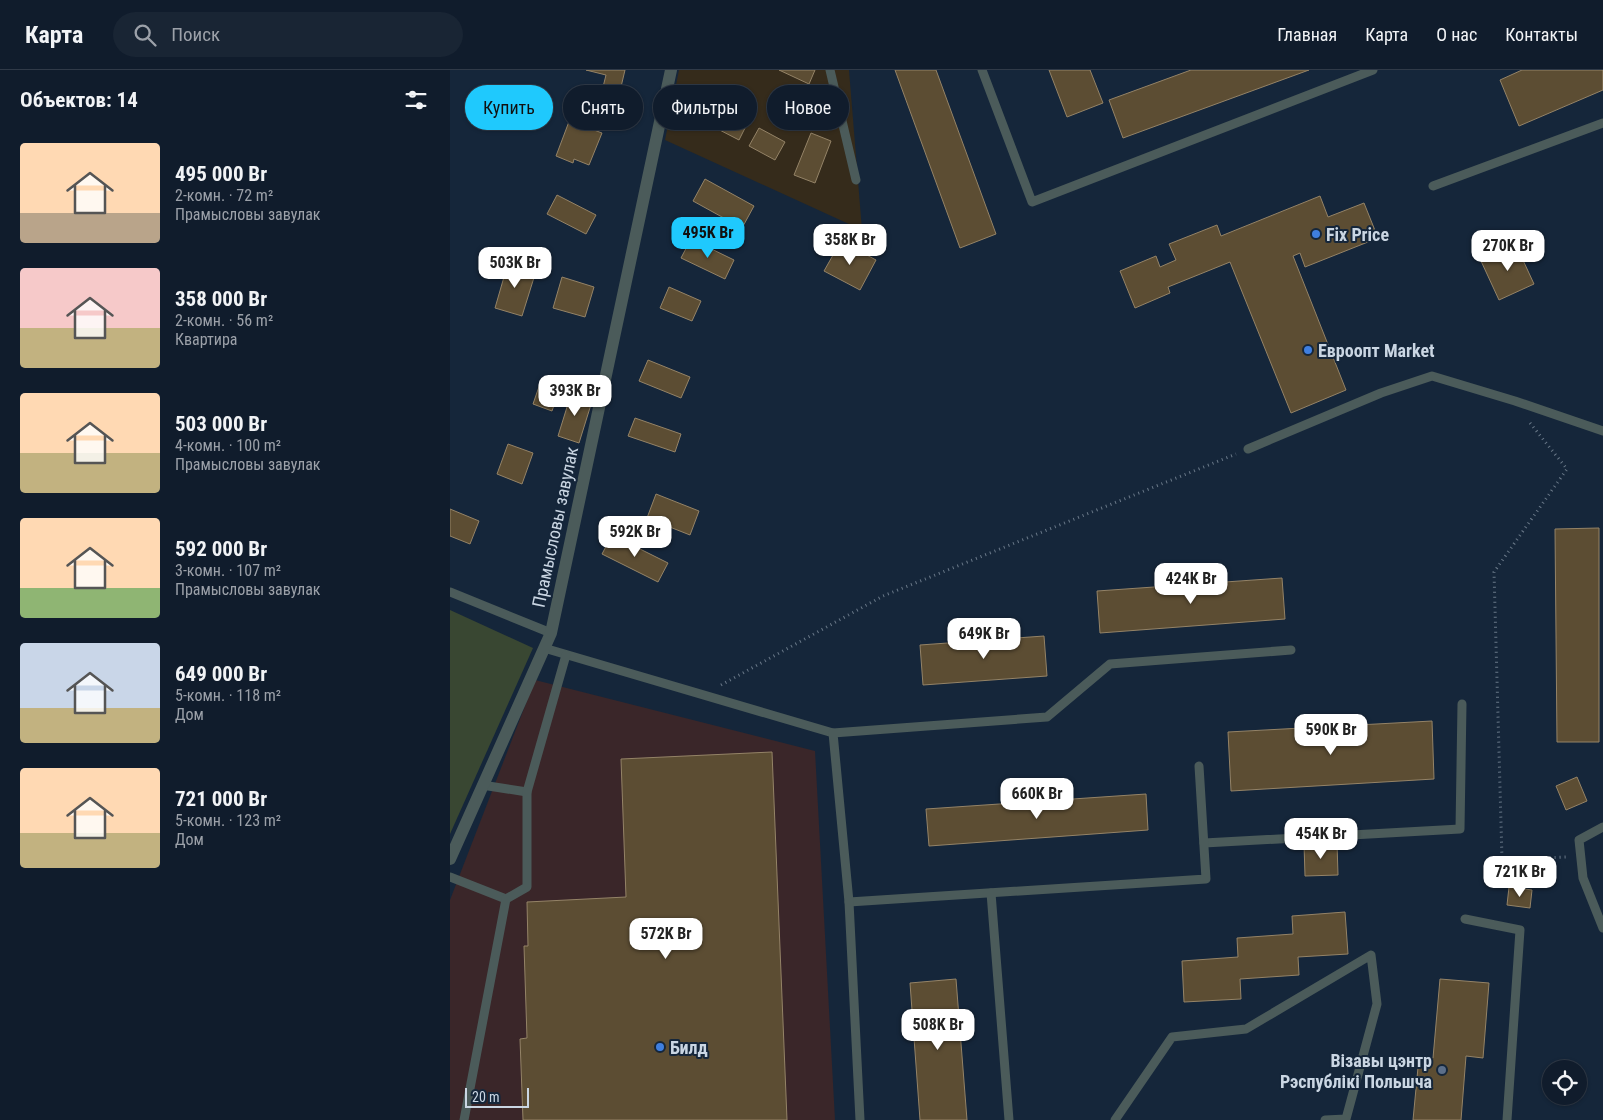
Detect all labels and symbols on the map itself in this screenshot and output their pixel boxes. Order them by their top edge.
pin: 495K Br [662,216,754,259]
pin: 358K Br [804,224,896,266]
place label: Fix Price [1326,224,1389,245]
marker: Fix Price [1310,228,1322,240]
pin: 270K Br [1462,230,1554,272]
pin: 503K Br [469,246,561,289]
place label: Евроопт Market [1318,340,1435,361]
marker: Евроопт Market [1302,344,1314,356]
pin: 393K Br [529,374,621,417]
street label: Прамысловы завулак [528,444,582,609]
pin: 592K Br [589,516,681,558]
pin: 424K Br [1145,562,1237,605]
pin: 649K Br [938,618,1030,660]
pin: 590K Br [1285,714,1377,756]
pin: 660K Br [991,778,1083,820]
pin: 454K Br [1275,818,1367,860]
pin: 721K Br [1474,856,1566,898]
pin: 572K Br [620,918,712,960]
pin: 508K Br [892,1008,984,1051]
place label: Билд [670,1037,708,1058]
marker: Билд [654,1041,666,1053]
place label: Візавы цэнтр Рэспублікі Польшча [1280,1050,1432,1092]
marker: Візавы цэнтр Рэспублікі Польшча [1436,1064,1448,1076]
scale bar [465,1085,529,1108]

